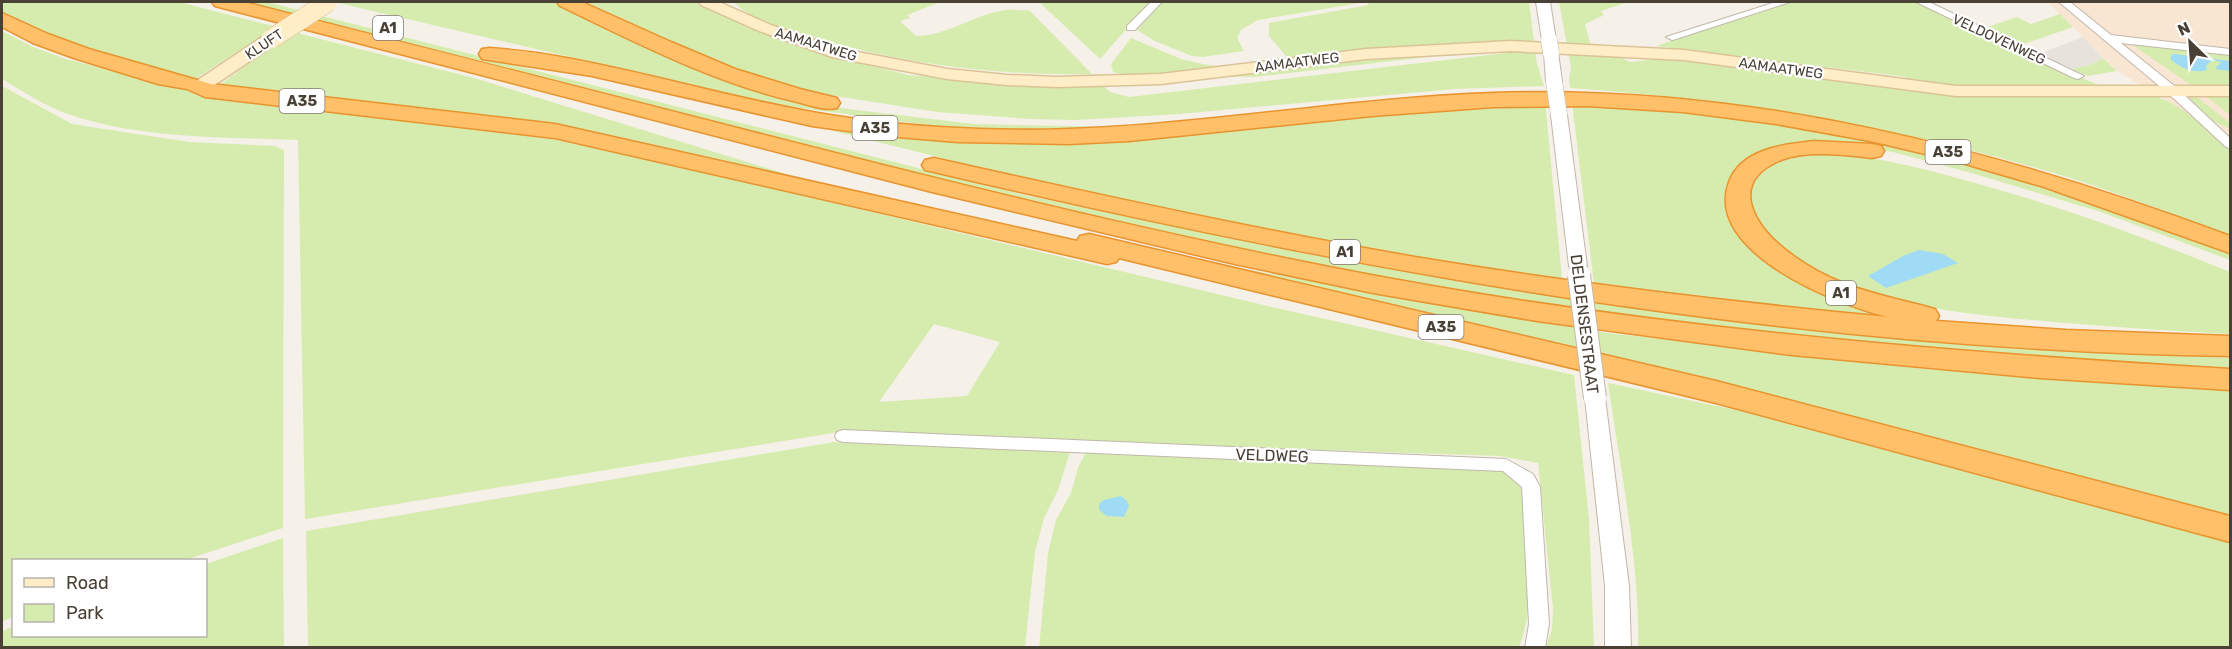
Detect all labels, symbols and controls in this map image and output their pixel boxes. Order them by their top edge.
street label: VELDOVENWEG [1949,10,2048,68]
north arrow [2160,12,2220,72]
road number: A1 [373,16,403,40]
text: N [2175,18,2193,40]
street label: AAMAATWEG [773,24,859,65]
street label: KLUFT [242,26,287,63]
street label: AAMAATWEG [1254,49,1340,76]
street label: AAMAATWEG [1738,54,1824,83]
road number: A35 [280,89,324,113]
road number: A35 [852,116,898,140]
road number: A35 [1926,140,1970,164]
road number: A1 [1330,240,1360,264]
street label: DELDENSESTRAAT [1567,253,1602,395]
road number: A1 [1826,281,1856,305]
road number: A35 [1418,315,1464,339]
street label: VELDWEG [1235,445,1309,466]
legend [12,559,207,637]
text: Road [66,572,109,594]
text: Park [66,602,104,624]

